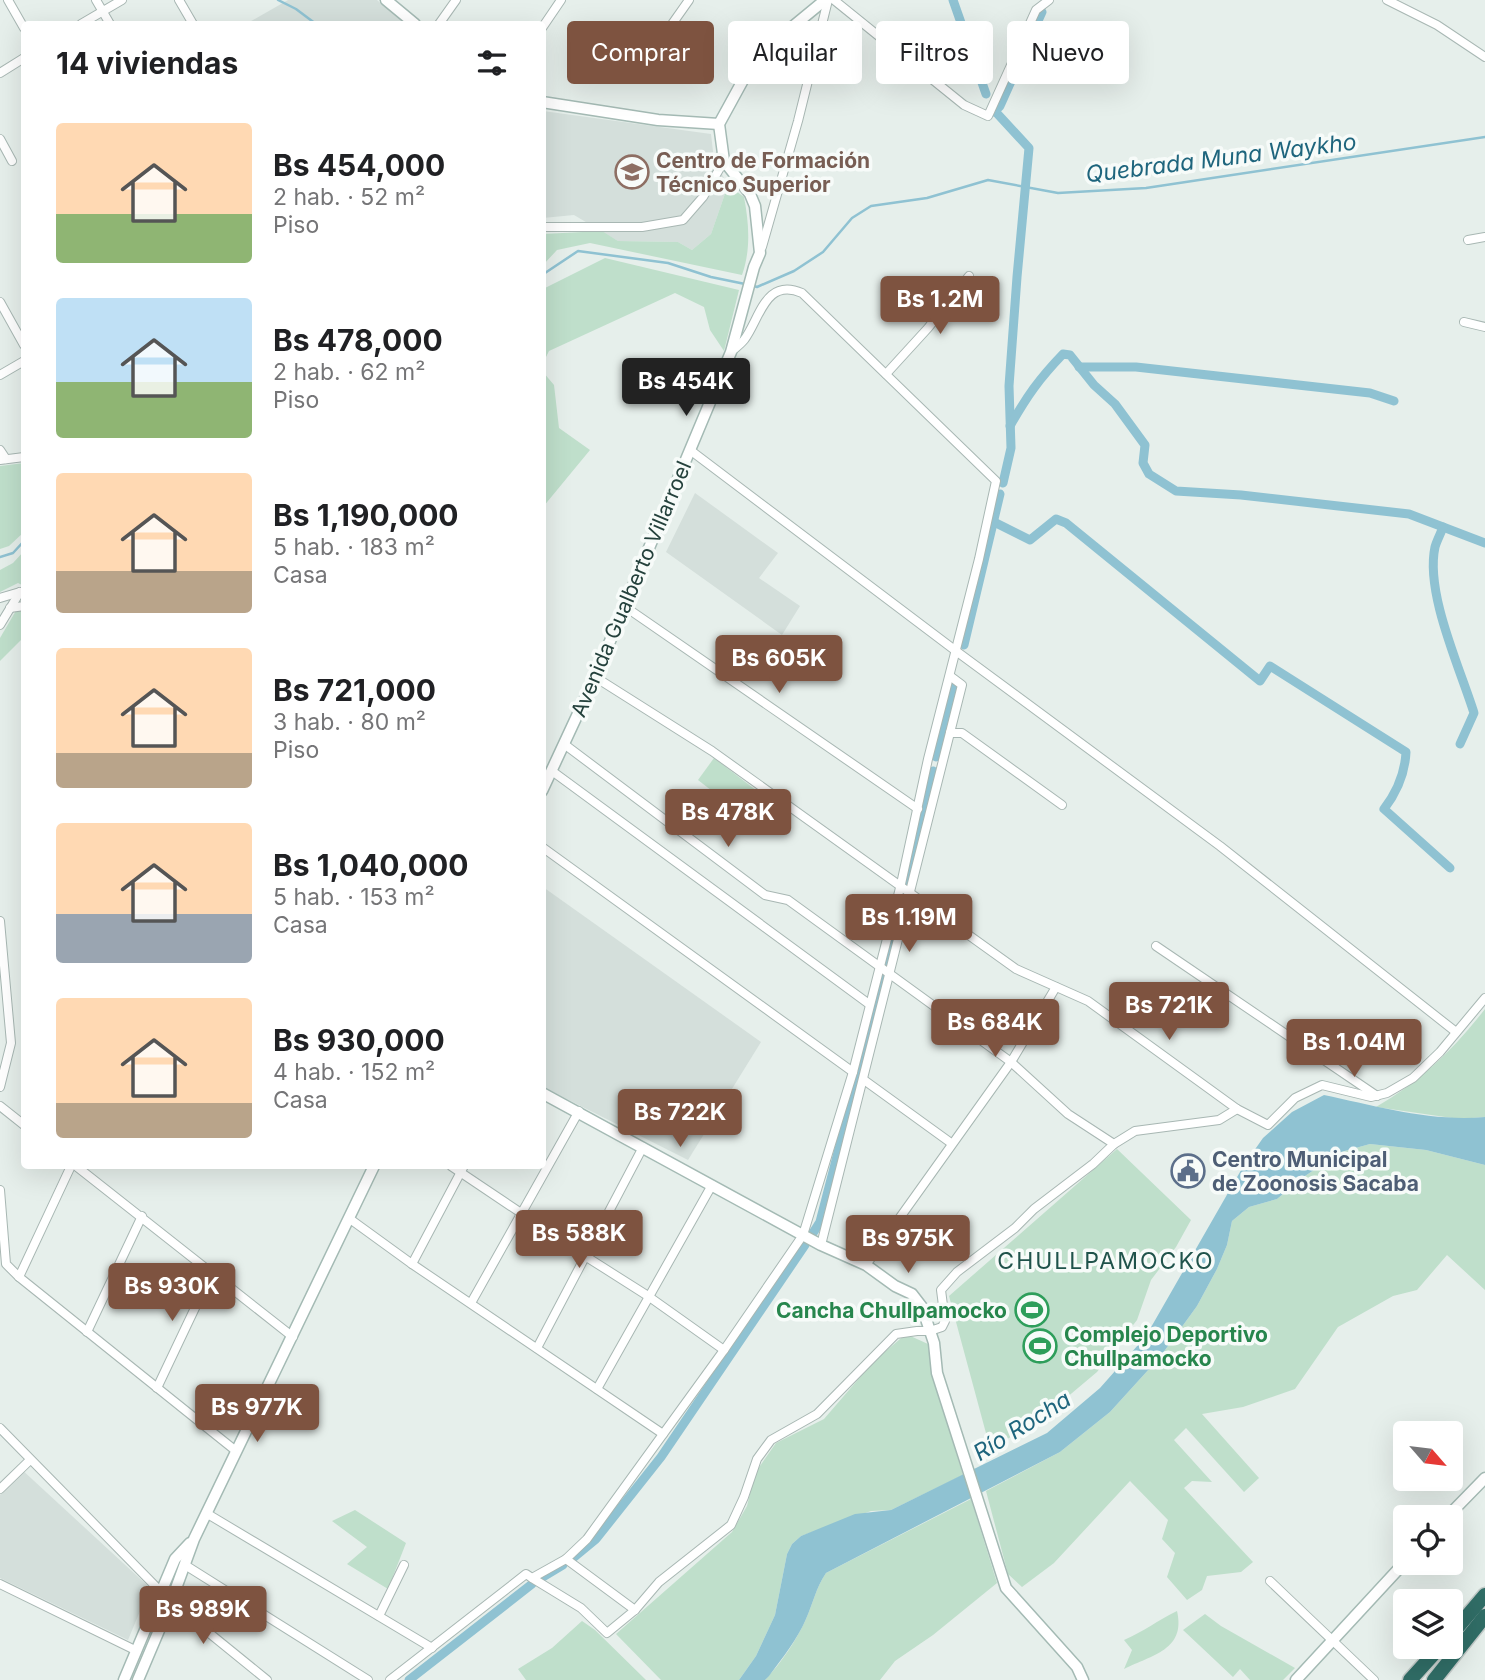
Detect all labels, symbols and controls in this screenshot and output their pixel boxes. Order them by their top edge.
chip: Comprar [567,21,714,84]
chip: Alquilar [728,21,862,84]
chip: Filtros [876,21,993,84]
chip: Nuevo [1007,21,1129,84]
icon: filters [473,44,511,82]
text: 14 viviendas [56,45,238,81]
water label: Quebrada Muna Waykho [1084,127,1358,189]
text: Bs 454,000 [273,147,445,183]
place label: Centro de Formación Técnico Superior [656,148,870,197]
icon: home [112,151,196,235]
school or university icon: Centro de Formación Técnico Superior [613,153,651,191]
text: 2 hab. · 52 m² [273,183,425,211]
text: Piso [273,211,319,239]
pin: Bs 1.2M [875,276,1005,336]
text: Bs 1.2M [896,285,984,313]
text: Bs 478,000 [273,322,443,358]
icon: home [112,326,196,410]
text: 2 hab. · 62 m² [273,358,425,386]
pin: Bs 454K [621,358,751,418]
text: Bs 454K [638,367,734,395]
text: Piso [273,386,319,414]
street label: Avenida Gualberto Villarroel [566,457,696,721]
text: Bs 1,190,000 [273,497,459,533]
icon: home [112,501,196,585]
text: 5 hab. · 183 m² [273,533,435,561]
text: Casa [273,561,328,589]
pin: Bs 605K [714,636,844,695]
text: Bs 605K [731,644,827,672]
text: Bs 721,000 [273,672,436,708]
icon: home [112,676,196,760]
text: 3 hab. · 80 m² [273,708,426,736]
text: Piso [273,736,319,764]
pin: Bs 478K [663,790,793,849]
text: Bs 478K [681,798,775,826]
text: Bs 1,040,000 [273,847,469,883]
icon: home [112,851,196,935]
text: 5 hab. · 153 m² [273,883,435,911]
pin: Bs 1.19M [837,894,981,954]
text: Bs 1.19M [861,903,957,931]
text: Casa [273,911,328,939]
pin: Bs 721K [1104,982,1234,1042]
text: Bs 721K [1125,991,1213,1019]
pin: Bs 684K [930,1000,1060,1059]
text: Bs 684K [947,1008,1043,1036]
pin: Bs 1.04M [1282,1020,1426,1079]
text: Bs 930,000 [273,1022,445,1058]
icon: home [112,1026,196,1110]
text: Bs 1.04M [1303,1028,1405,1056]
text: 4 hab. · 152 m² [273,1058,435,1086]
text: Casa [273,1086,328,1114]
pin: Bs 722K [615,1090,745,1149]
text: Bs 722K [634,1098,726,1126]
place label: Centro Municipal de Zoonosis Sacaba [1212,1147,1419,1196]
public building icon: Centro Municipal de Zoonosis Sacaba [1169,1152,1207,1190]
pin: Bs 588K [514,1210,644,1270]
pin: Bs 975K [843,1216,973,1275]
text: Bs 588K [532,1219,626,1247]
text: Bs 975K [862,1224,954,1252]
district label: CHULLPAMOCKO [997,1247,1215,1275]
pin: Bs 930K [107,1264,237,1323]
text: Bs 930K [124,1272,220,1300]
sports icon: Cancha Chullpamocko [1013,1291,1051,1329]
place label: Cancha Chullpamocko [776,1298,1007,1323]
place label: Complejo Deportivo Chullpamocko [1064,1322,1268,1371]
sports icon: Complejo Deportivo Chullpamocko [1021,1327,1059,1365]
pin: Bs 977K [192,1384,322,1444]
water label: Río Rocha [968,1385,1076,1467]
text: Bs 977K [211,1393,303,1421]
north arrow [1393,1421,1463,1491]
map controls [1393,1421,1463,1659]
button: locate [1393,1505,1463,1575]
pin: Bs 989K [138,1586,268,1646]
button: layers [1393,1589,1463,1659]
text: Bs 989K [156,1595,250,1623]

